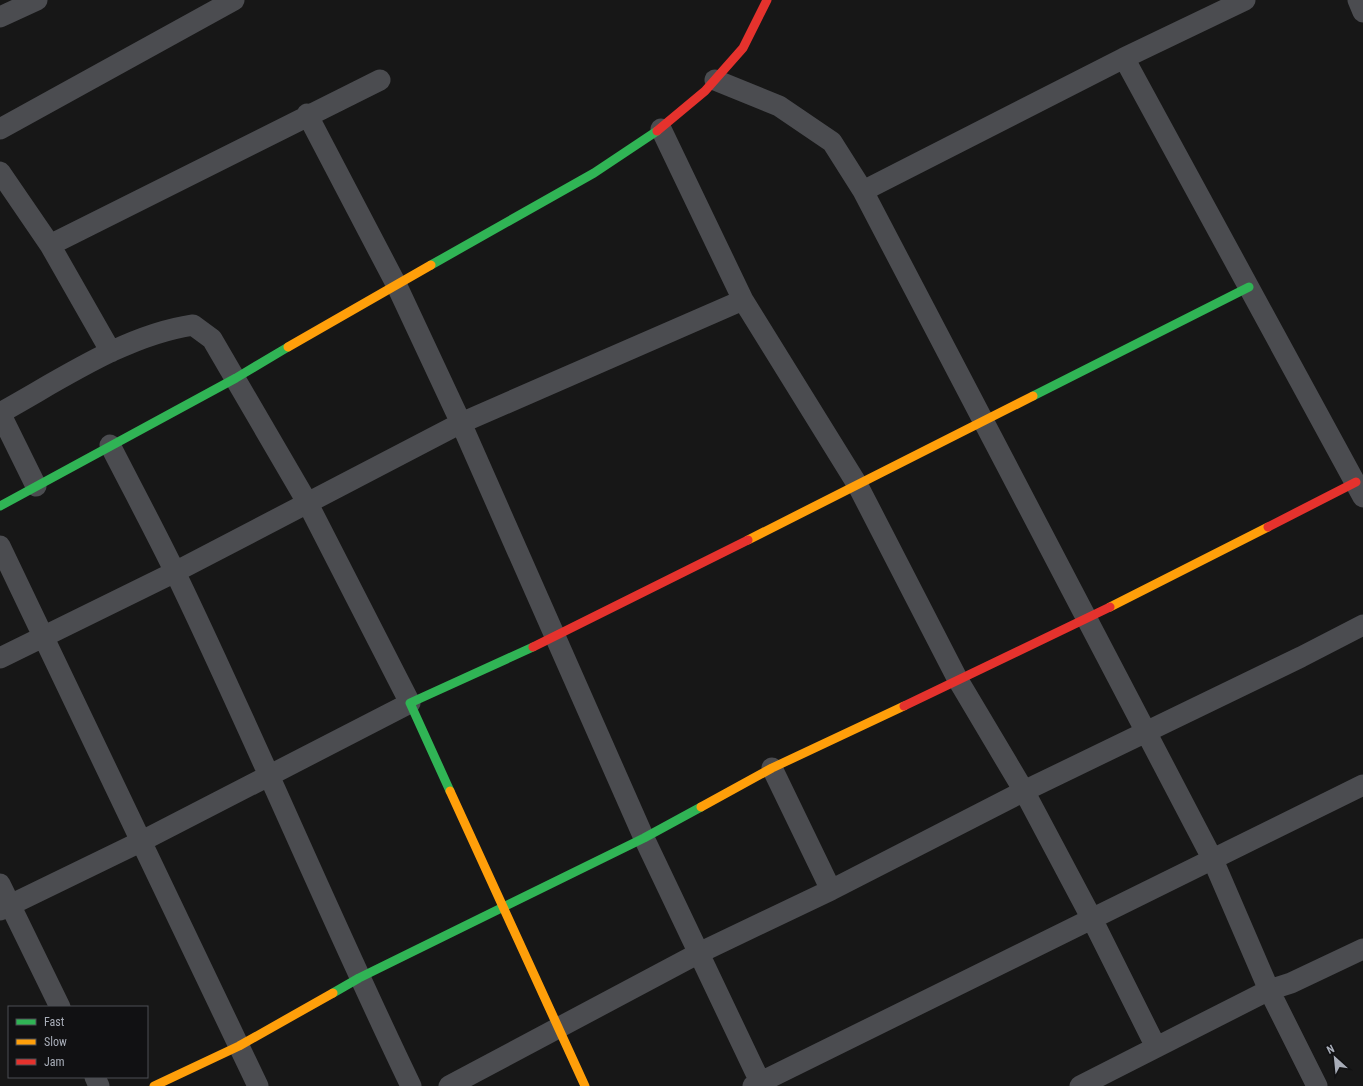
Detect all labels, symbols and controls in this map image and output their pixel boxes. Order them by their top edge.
legend [8,1006,148,1078]
text: Fast [44,1015,65,1029]
text: Slow [44,1035,67,1049]
north arrow [1315,1038,1355,1078]
text: N [1325,1042,1337,1057]
text: Jam [44,1055,65,1069]

